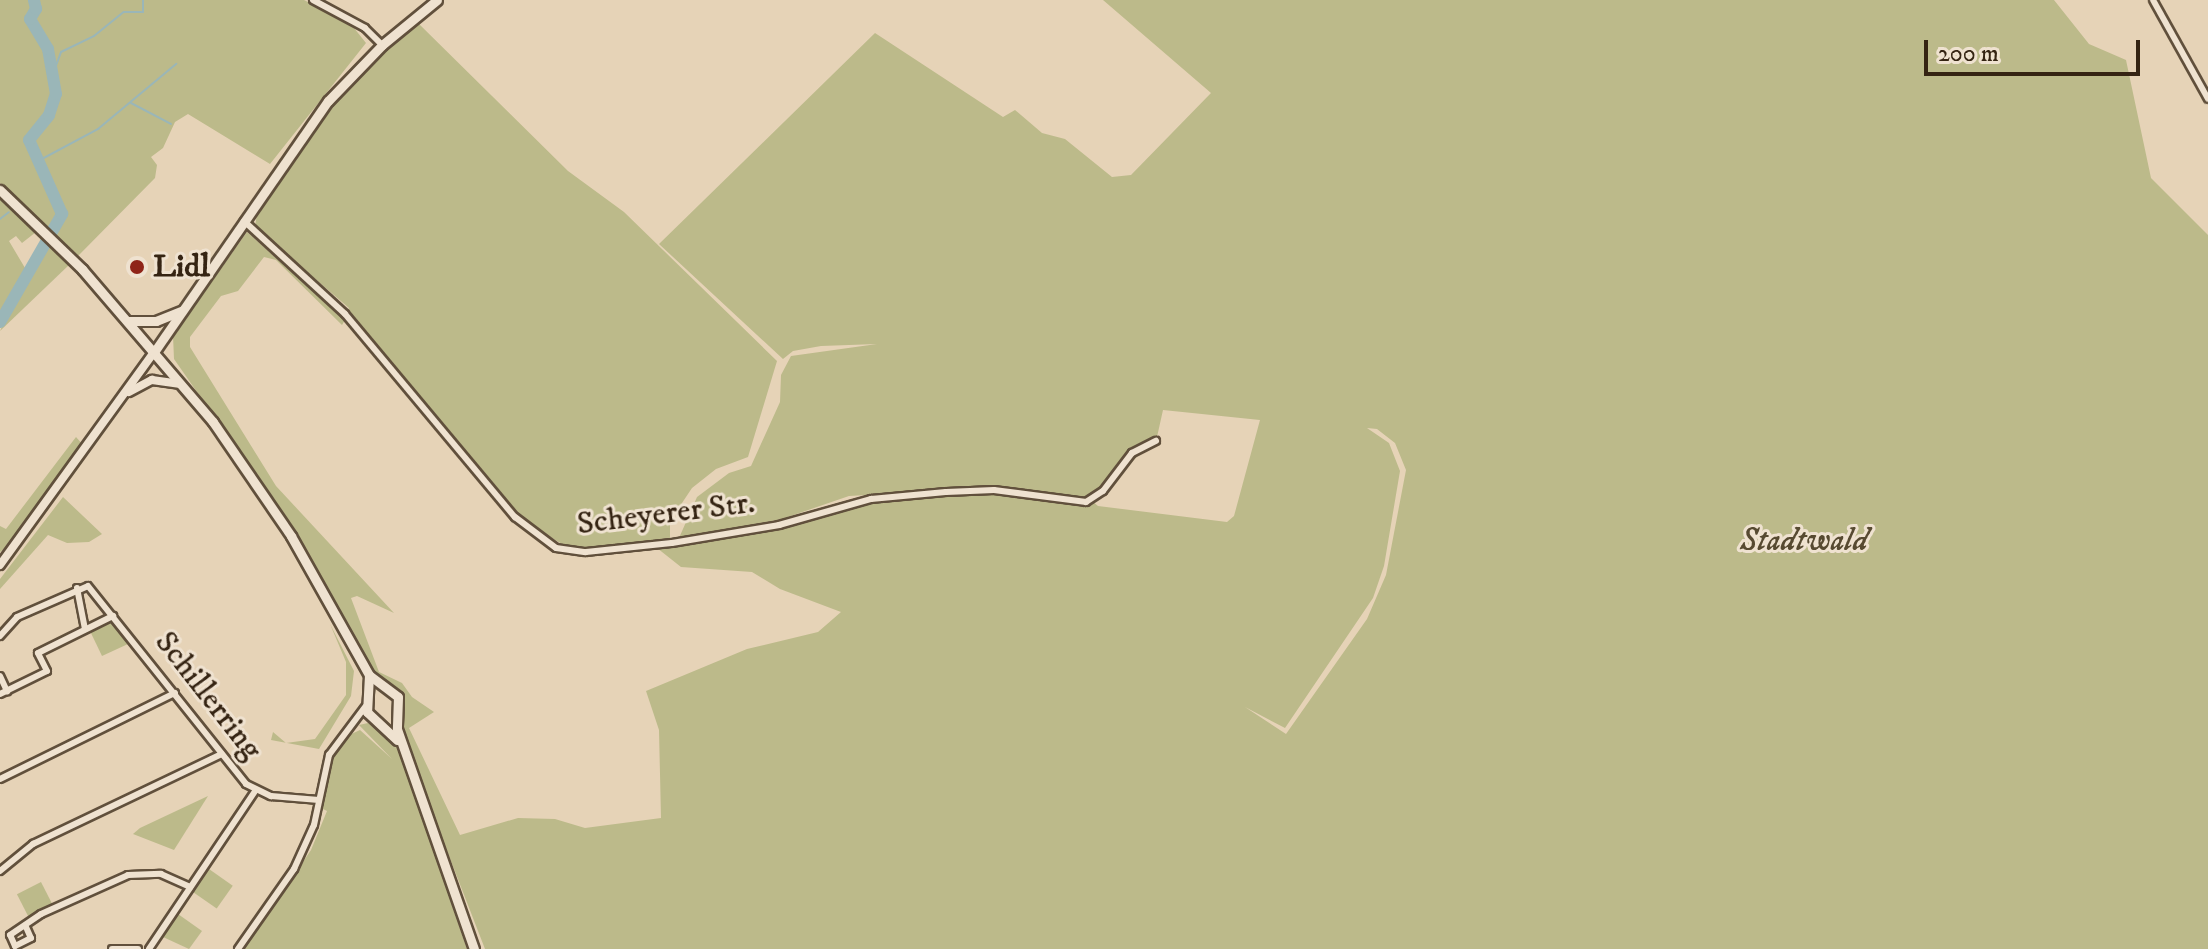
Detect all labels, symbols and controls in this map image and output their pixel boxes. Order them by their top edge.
scale bar [1928,24,2144,74]
text: 200 m [1938,39,1999,69]
place label: Lidl [153,248,210,286]
marker: Lidl [128,258,146,276]
street label: Scheyerer Str. [575,484,757,544]
park label: Stadtwald [1740,522,1868,560]
street label: Schillerring [146,624,270,768]

